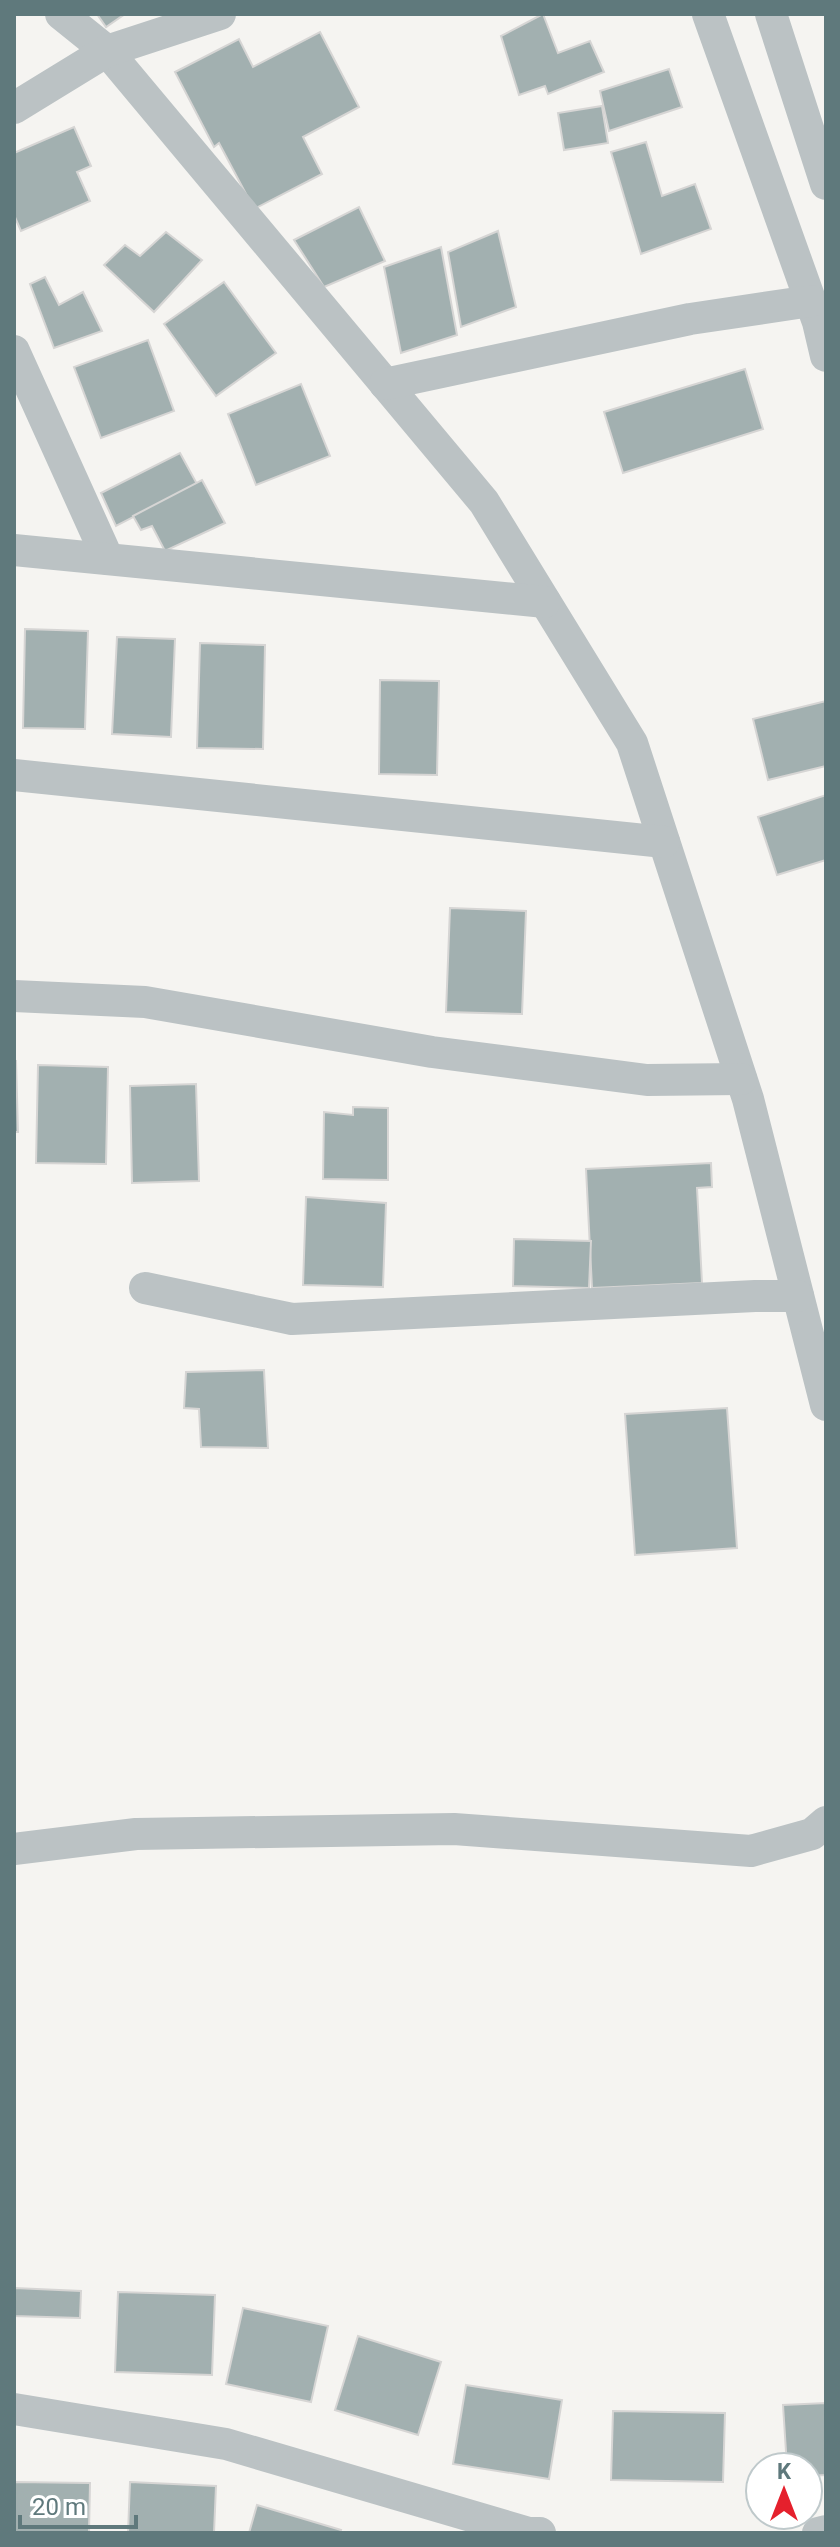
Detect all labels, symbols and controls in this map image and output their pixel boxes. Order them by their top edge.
north arrow [744,2451,824,2531]
text: K [777,2459,792,2484]
scale bar [20,2479,136,2529]
text: 20 m [32,2493,86,2521]

